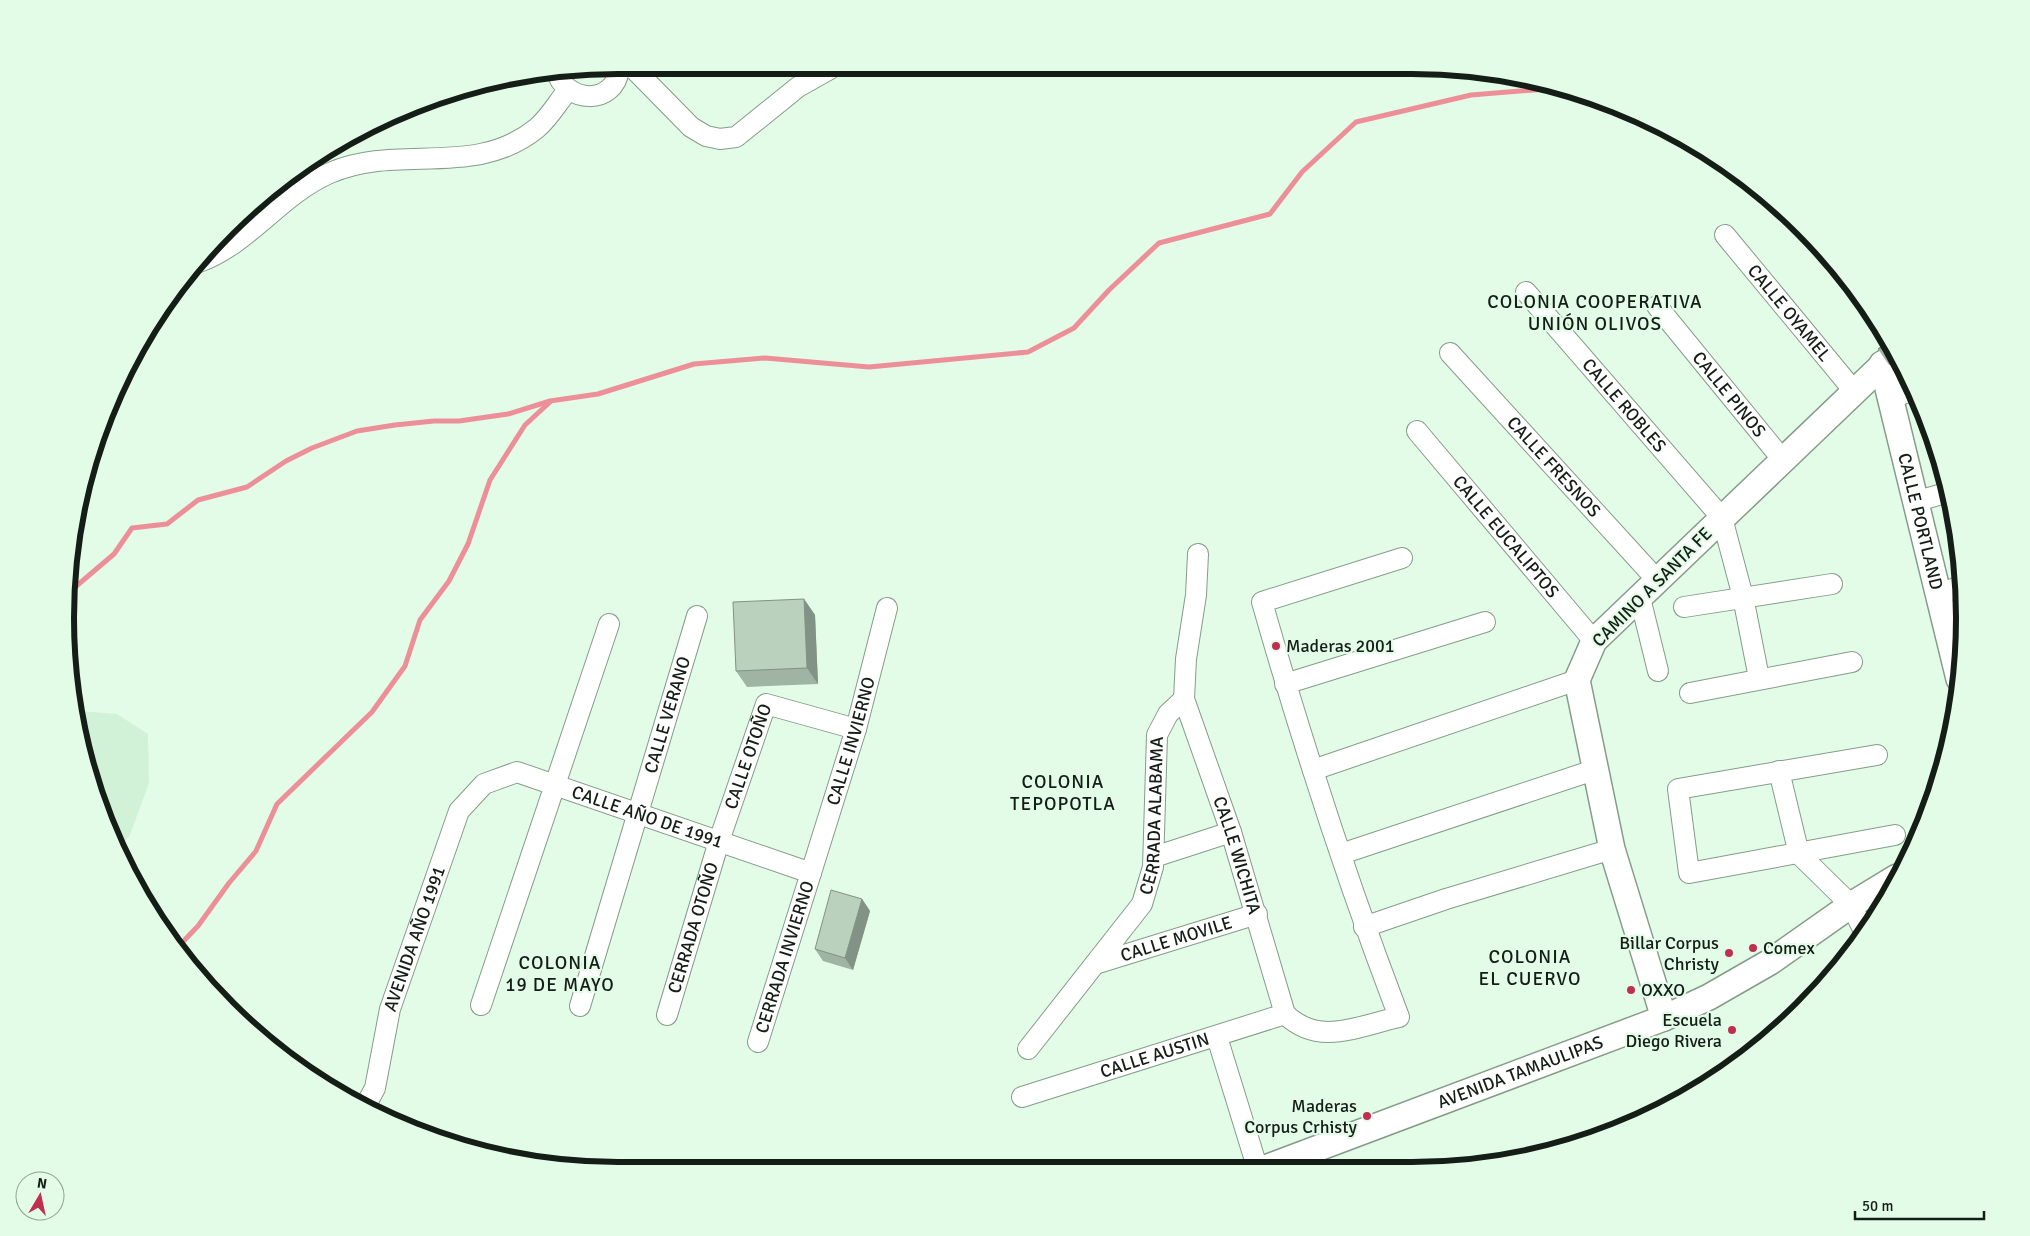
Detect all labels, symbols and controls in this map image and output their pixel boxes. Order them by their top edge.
street label: CALLE OYAMEL [1743,260,1836,366]
district label: COLONIA COOPERATIVA UNIÓN OLIVOS [1487,290,1703,336]
street label: CALLE PINOS [1688,347,1771,442]
street label: CALLE ROBLES [1578,354,1671,457]
street label: CALLE FRESNOS [1502,412,1605,522]
street label: CALLE PORTLAND [1893,451,1948,592]
street label: CALLE EUCALIPTOS [1448,471,1564,602]
street label: CAMINO A SANTA FE [1588,523,1716,651]
place label: Maderas 2001 [1286,635,1394,657]
marker: Maderas 2001 [1270,640,1282,652]
street label: CALLE VERANO [639,654,695,776]
street label: CALLE INVIERNO [822,675,880,808]
street label: CALLE OTOÑO [720,701,776,812]
street label: CERRADA ALABAMA [1134,736,1168,897]
district label: COLONIA TEPOPOTLA [1010,770,1116,816]
street label: CALLE AÑO DE 1991 [569,781,726,853]
street label: CALLE WICHITA [1208,793,1266,917]
street label: CERRADA OTOÑO [663,860,723,996]
street label: AVENIDA AÑO 1991 [379,863,450,1014]
street label: CERRADA INVIERNO [750,878,819,1036]
street label: CALLE MOVILE [1118,911,1235,967]
place label: Billar Corpus Christy [1619,932,1720,975]
place label: Comex [1763,937,1815,959]
marker: Comex [1747,942,1759,954]
district label: COLONIA EL CUERVO [1479,945,1581,991]
marker: Billar Corpus Christy [1723,947,1735,959]
district label: COLONIA 19 DE MAYO [505,951,615,997]
place label: OXXO [1641,979,1685,1001]
marker: OXXO [1625,984,1637,996]
place label: Escuela Diego Rivera [1626,1009,1722,1052]
marker: Escuela Diego Rivera [1726,1024,1738,1036]
street label: CALLE AUSTIN [1097,1028,1212,1083]
street label: AVENIDA TAMAULIPAS [1434,1031,1606,1113]
place label: Maderas Corpus Crhisty [1244,1095,1358,1138]
marker: Maderas Corpus Crhisty [1361,1110,1373,1122]
north arrow [15,1171,65,1221]
text: N [36,1174,48,1193]
scale bar [1855,1188,1984,1220]
text: 50 m [1862,1197,1893,1215]

